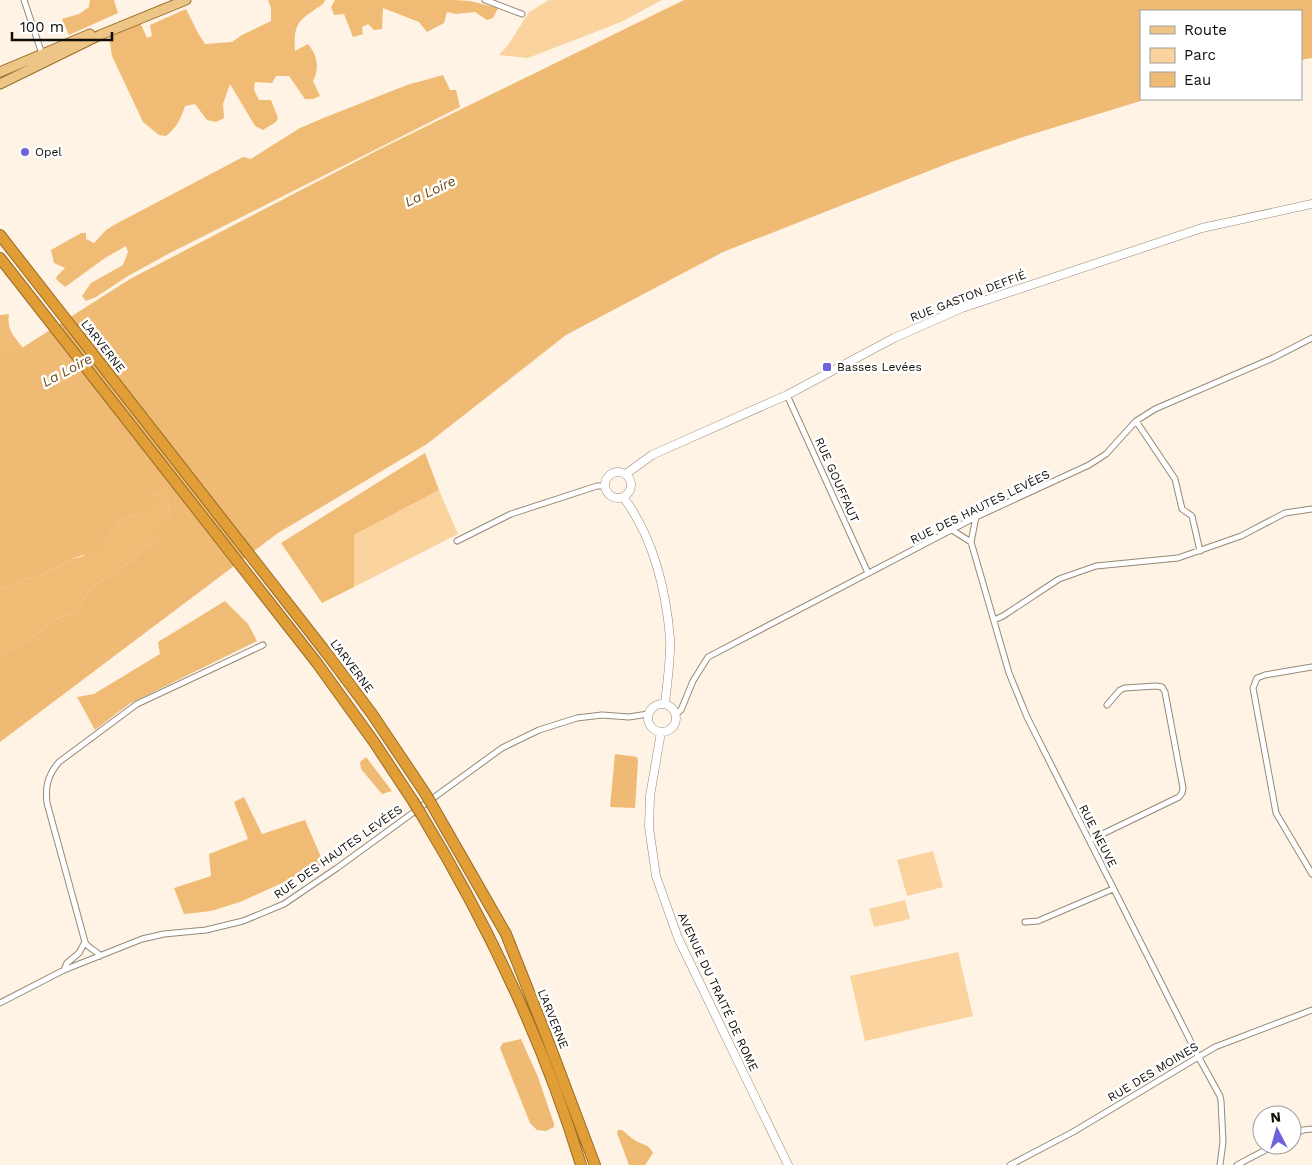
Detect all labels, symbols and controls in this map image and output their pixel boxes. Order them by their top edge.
scale bar [12,10,112,42]
legend [1140,10,1302,100]
text: 100 m [20,18,64,36]
text: Route [1184,21,1227,39]
text: Parc [1184,46,1216,64]
text: Eau [1184,71,1211,89]
place label: Opel [35,145,62,159]
marker: Opel [19,146,31,158]
water label: La Loire [402,172,458,210]
street label: RUE GASTON DEFFIÉ [908,267,1028,325]
street label: L'ARVERNE [78,317,128,375]
water label: La Loire [39,350,95,390]
place label: Basses Levées [837,360,922,374]
marker: Basses Levées [821,361,833,373]
street label: RUE GOUFFAUT [812,435,862,525]
street label: RUE DES HAUTES LEVÉES [908,467,1052,547]
street label: L'ARVERNE [327,637,377,696]
street label: RUE DES HAUTES LEVÉES [271,802,405,902]
street label: RUE NEUVE [1076,802,1120,870]
street label: AVENUE DU TRAITÉ DE ROME [675,910,761,1074]
street label: L'ARVERNE [535,987,571,1051]
street label: RUE DES MOINES [1105,1039,1201,1105]
north arrow [1252,1105,1302,1155]
text: N [1270,1109,1282,1126]

